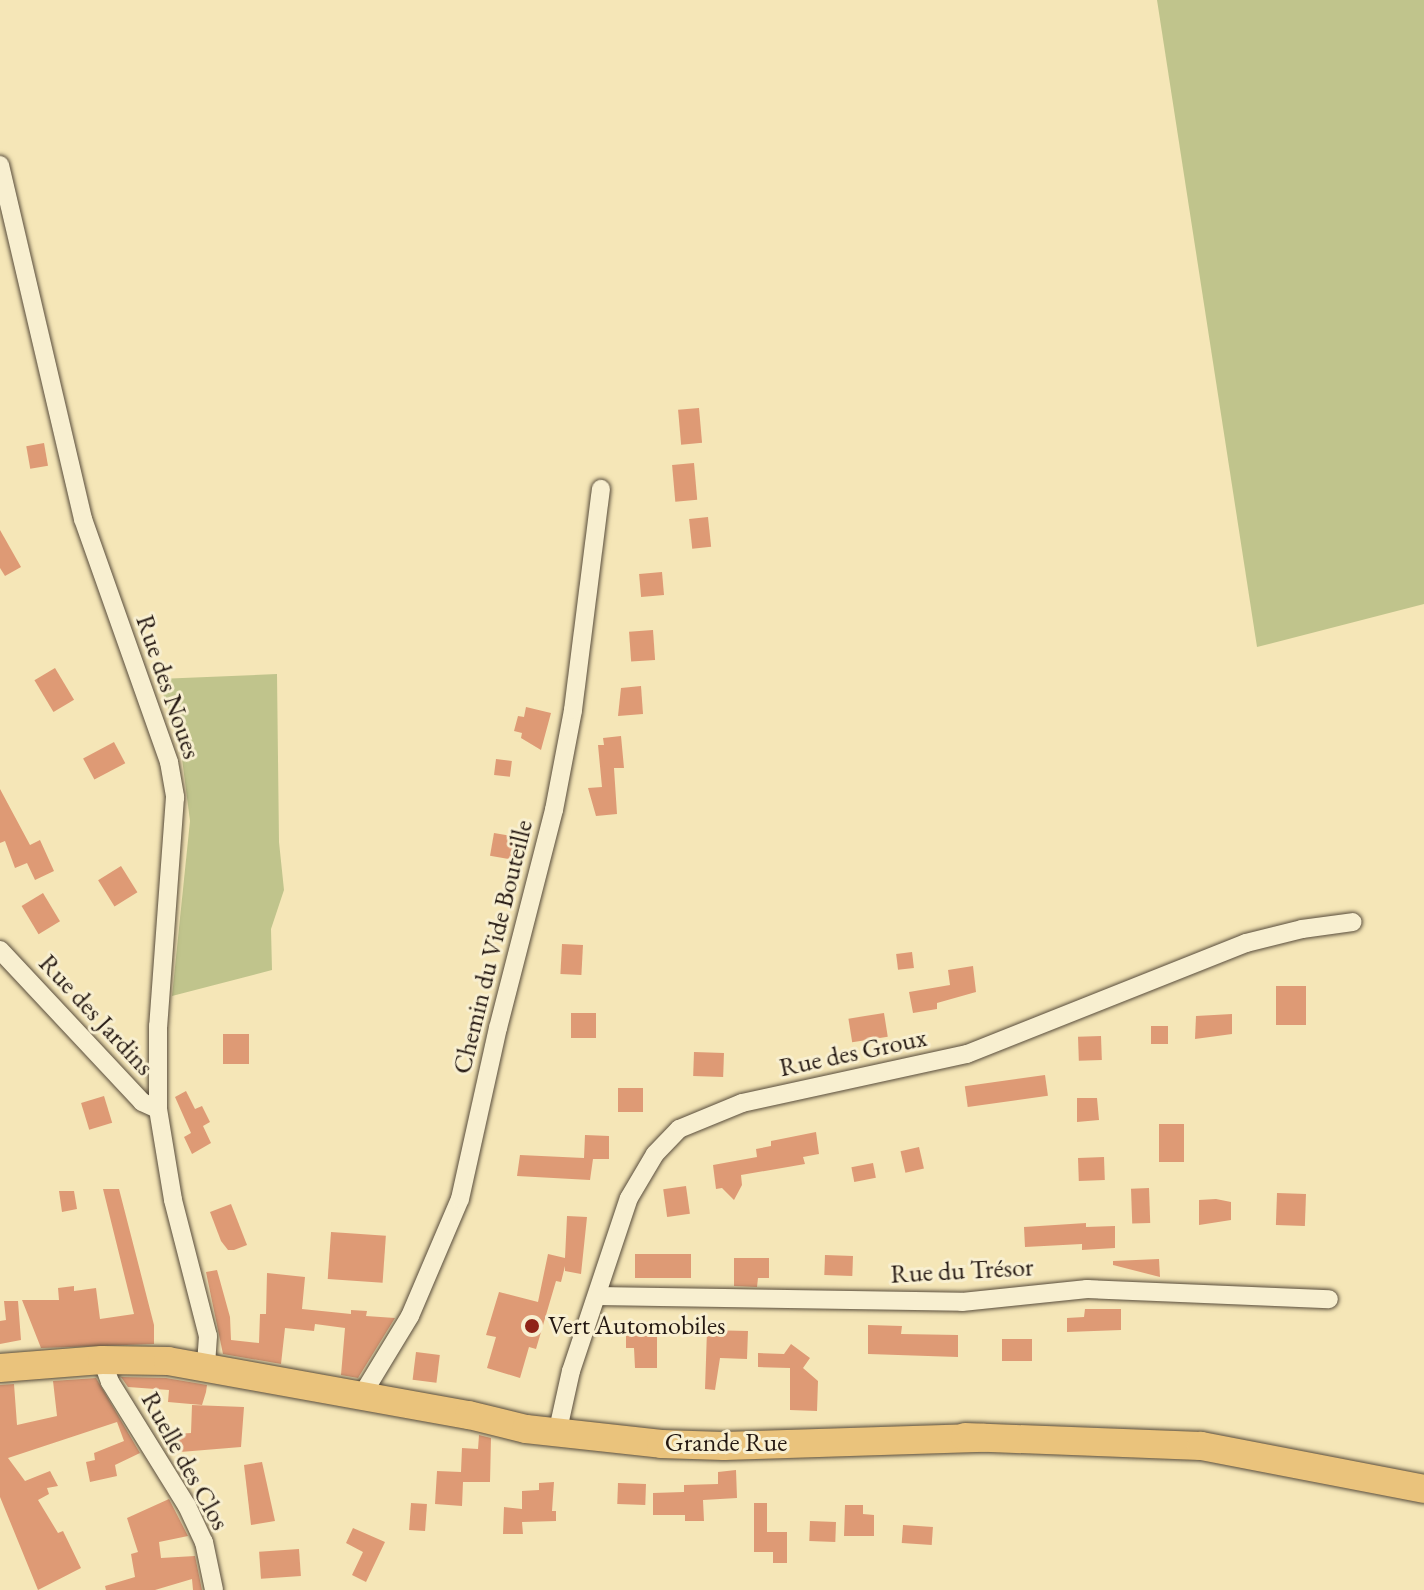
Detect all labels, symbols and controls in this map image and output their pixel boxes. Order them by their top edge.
street label: Rue des Noues [129,611,207,763]
street label: Chemin du Vide Bouteille [446,817,540,1077]
street label: Rue des Jardins [32,948,160,1082]
street label: Rue des Groux [776,1022,930,1084]
street label: Rue du Trésor [890,1252,1034,1290]
place label: Vert Automobiles [548,1310,725,1342]
marker: Vert Automobiles [523,1317,541,1335]
street label: Ruelle des Clos [134,1387,236,1535]
street label: Grande Rue [665,1427,787,1459]

